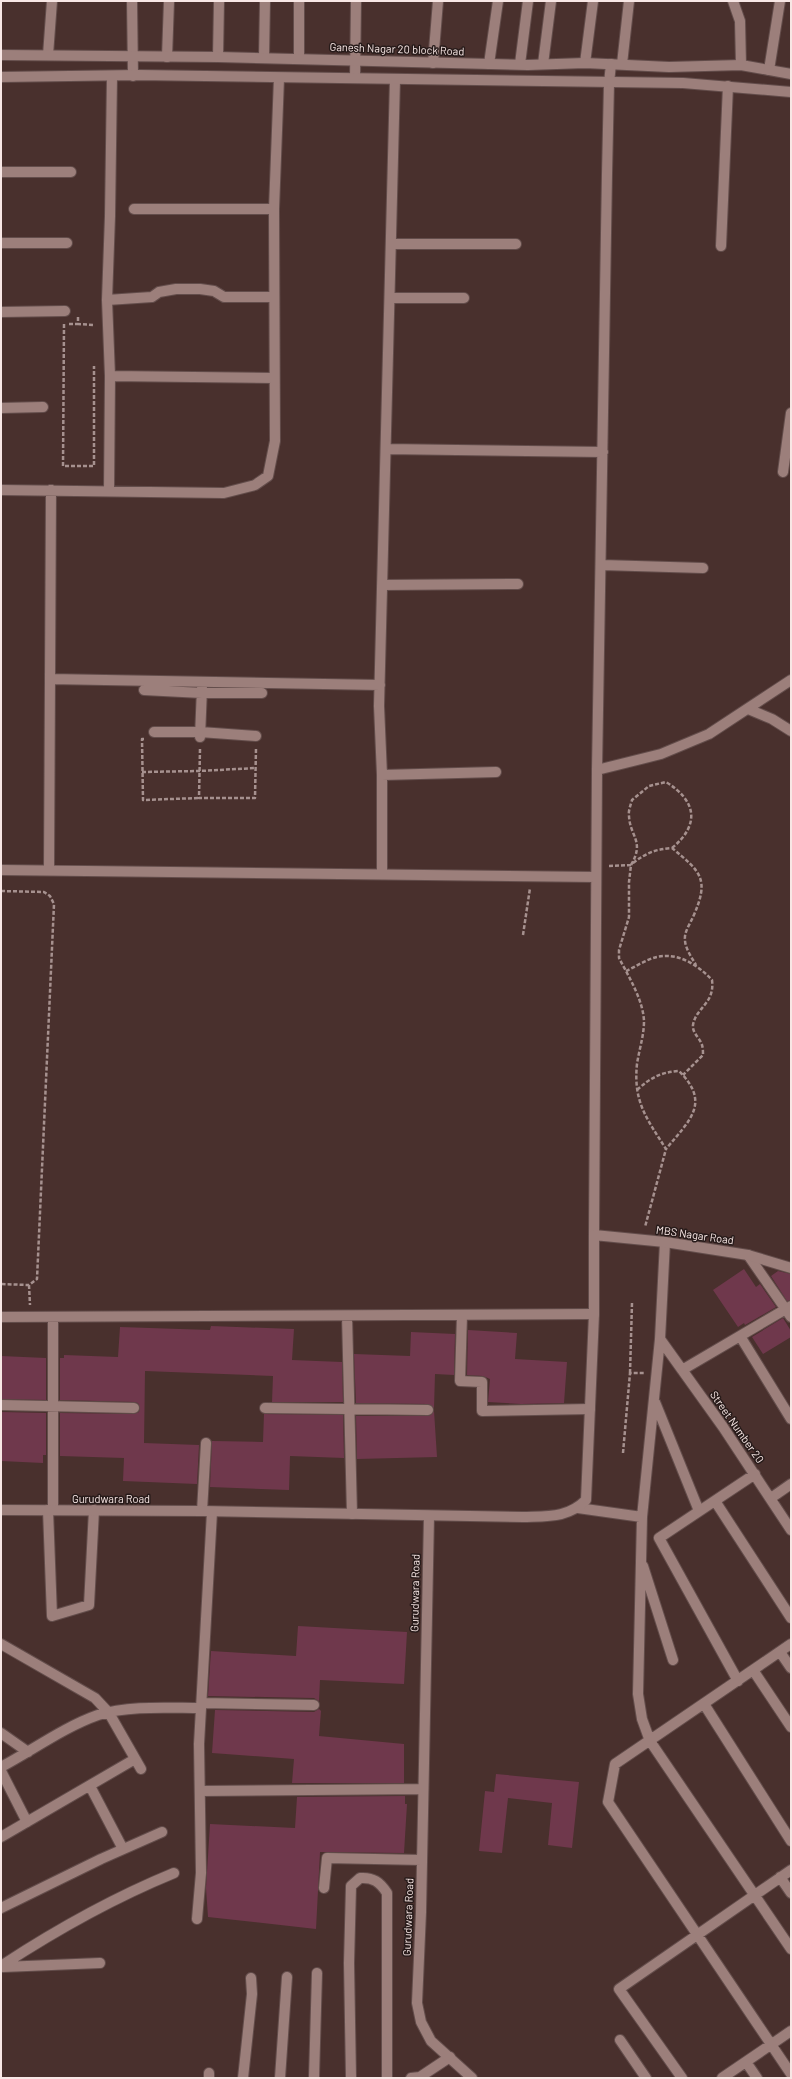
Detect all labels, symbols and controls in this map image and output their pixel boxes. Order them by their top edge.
street label: Ganesh Nagar 20 block Road [329,40,465,57]
street label: MBS Nagar Road [655,1223,735,1246]
street label: Street Number 20 [708,1388,767,1465]
street label: Gurudwara Road [72,1492,150,1505]
street label: Gurudwara Road [407,1554,422,1632]
street label: Gurudwara Road [400,1878,415,1956]

